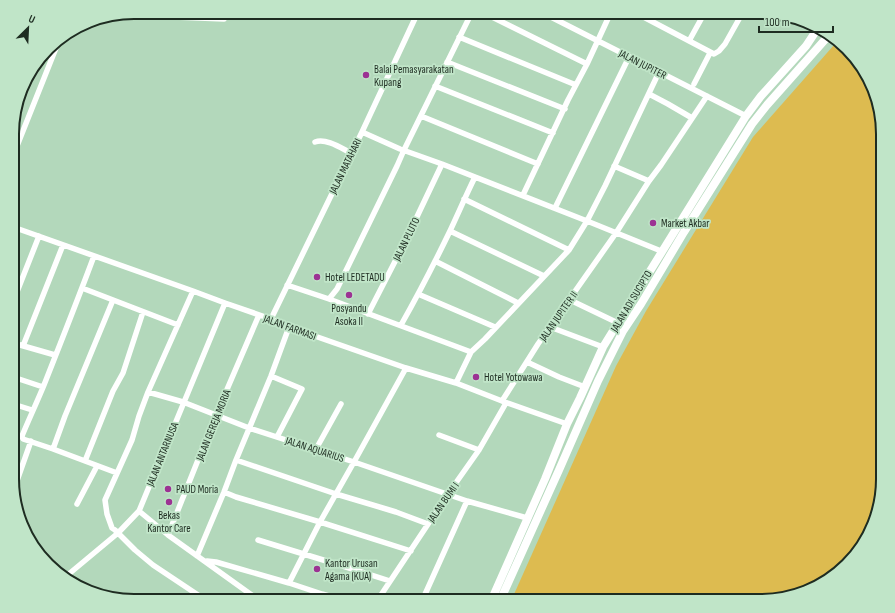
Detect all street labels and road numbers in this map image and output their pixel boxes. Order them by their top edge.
street label: JALAN JUPITER [616,46,669,82]
street label: JALAN MATAHARI [326,136,365,197]
street label: JALAN PLUTO [390,215,423,264]
street label: JALAN ADI SUCIPTO [607,268,655,335]
street label: JALAN JUPITER II [536,289,580,345]
street label: JALAN FARMASI [261,312,318,343]
street label: JALAN GEREJA MORIA [193,387,234,464]
street label: JALAN ANTARNUSA [143,420,181,489]
street label: JALAN AQUARIUS [283,434,346,465]
street label: JALAN BUMI I [424,480,462,526]

